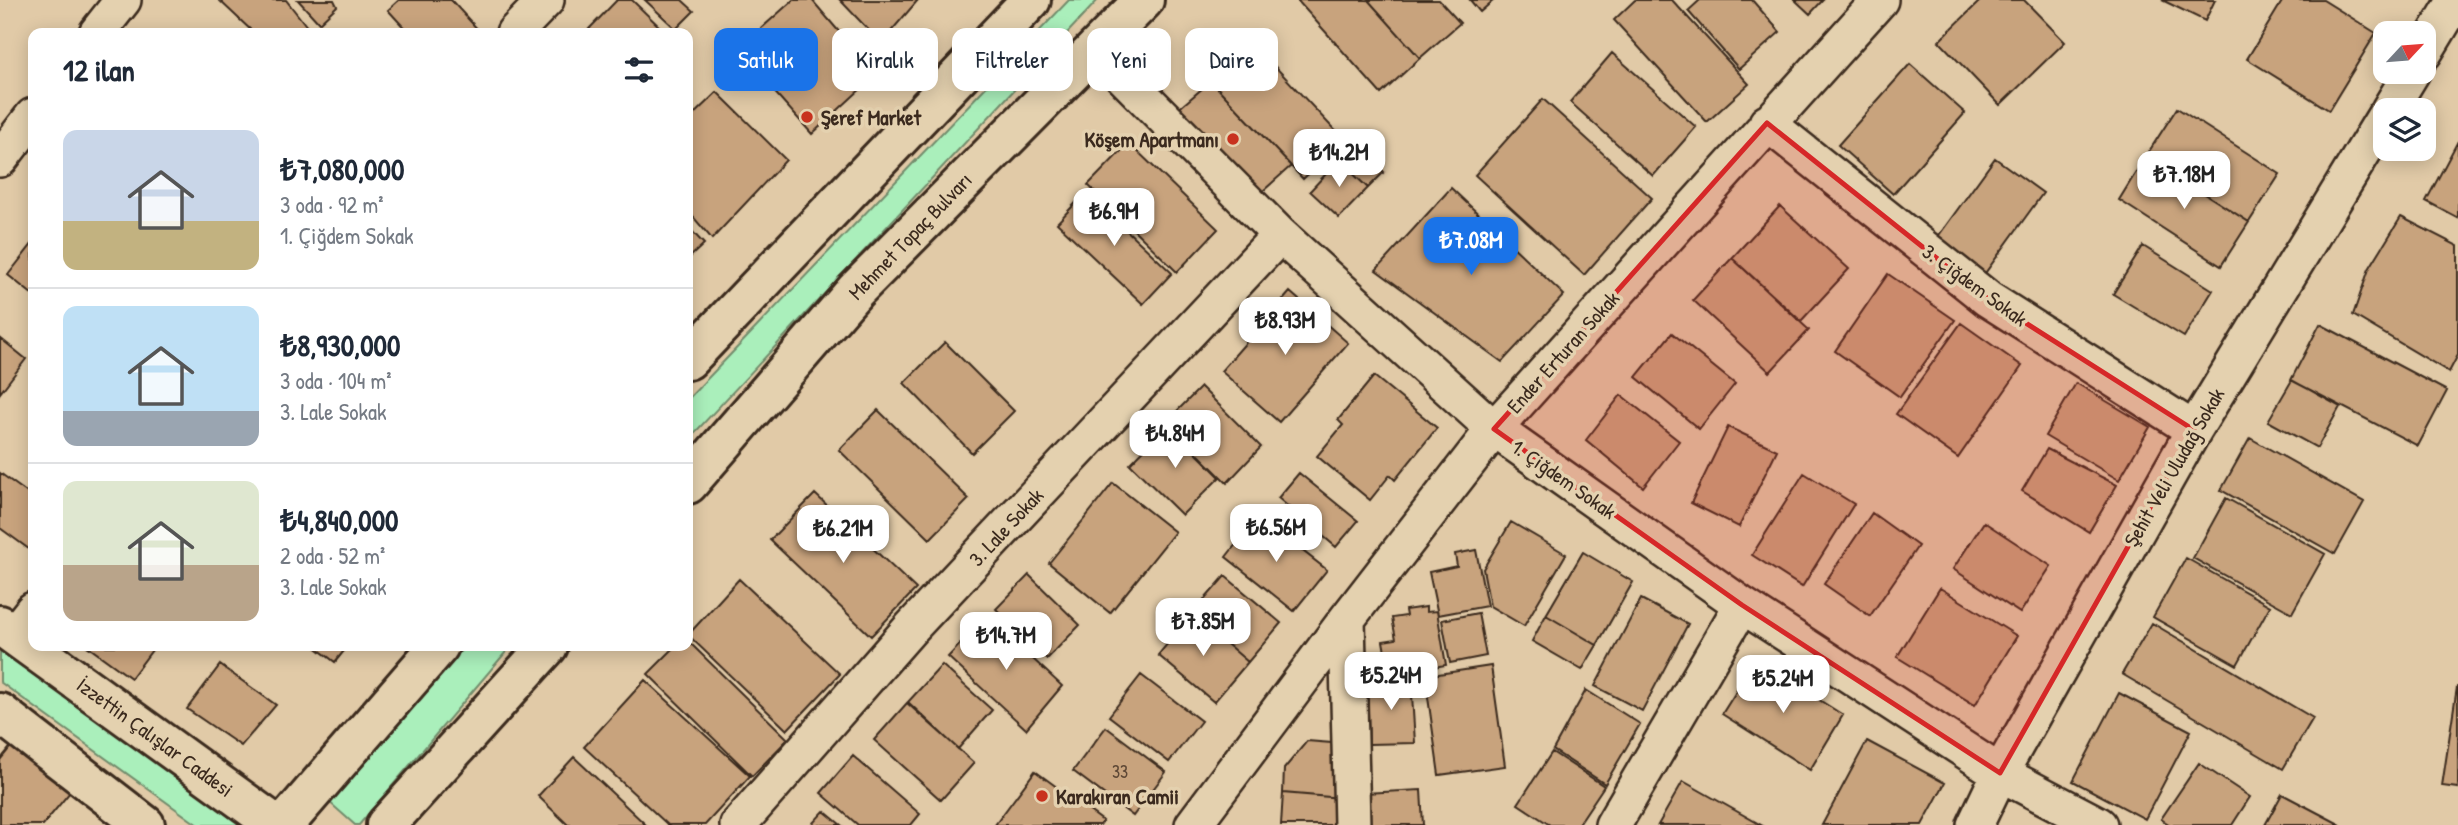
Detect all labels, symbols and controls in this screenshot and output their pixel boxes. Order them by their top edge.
north arrow [2373,21,2436,84]
map controls [2373,21,2436,161]
chip: Satılık [714,28,818,91]
chip: Kiralık [832,28,938,91]
chip: Filtreler [952,28,1073,91]
chip: Yeni [1087,28,1171,91]
chip: Daire [1185,28,1278,91]
text: 12 ilan [63,50,135,90]
icon: filters [620,51,658,89]
button: layers [2373,98,2436,161]
place label: Şeref Market [821,103,922,132]
marker: Şeref Market [799,109,815,125]
place label: Köşem Apartmanı [1085,125,1219,155]
pin: ₺14.2M [1282,130,1396,189]
marker: Köşem Apartmanı [1225,131,1241,147]
text: ₺14.2M [1309,136,1369,167]
text: ₺7,080,000 [280,149,404,189]
pin: ₺7.18M [2127,152,2241,211]
icon: home [119,158,203,242]
text: ₺7.18M [2153,158,2215,189]
street label: Mehmet Topaç Bulvarı [842,166,978,306]
pin: ₺6.9M [1065,188,1163,248]
text: 3 oda · 92 m² [280,189,383,220]
text: ₺6.9M [1089,195,1139,226]
pin: ₺7.08M [1414,218,1528,277]
text: 1. Çiğdem Sokak [280,220,414,251]
text: ₺7.08M [1439,224,1503,255]
street label: 3. Çiğdem Sokak [1916,237,2034,333]
street label: Ender Erturan Sokak [1500,284,1626,420]
pin: ₺8.93M [1228,298,1342,357]
text: ₺8.93M [1255,304,1315,335]
text: ₺8,930,000 [280,325,400,365]
icon: home [119,334,203,418]
text: 3 oda · 104 m² [280,365,392,396]
street label: Şehit Veli Uludağ Sokak [2117,382,2231,552]
text: 3. Lale Sokak [280,396,387,427]
pin: ₺4.84M [1118,410,1232,470]
text: ₺4.84M [1146,417,1204,448]
street label: 1. Çiğdem Sokak [1506,432,1622,526]
street label: 3. Lale Sokak [962,481,1050,572]
text: ₺4,840,000 [280,500,399,540]
pin: ₺6.56M [1219,504,1333,564]
pin: ₺6.21M [786,505,900,565]
icon: home [119,509,203,593]
text: ₺6.56M [1246,511,1306,542]
text: ₺6.21M [813,512,873,543]
text: 2 oda · 52 m² [280,540,385,571]
text: 3. Lale Sokak [280,571,387,602]
pin: ₺7.85M [1146,598,1260,658]
text: ₺7.85M [1172,605,1234,636]
pin: ₺14.7M [949,612,1063,672]
text: ₺14.7M [976,619,1036,650]
pin: ₺5.24M [1334,652,1448,712]
pin: ₺5.24M [1726,656,1840,715]
text: ₺5.24M [1361,659,1421,690]
text: ₺5.24M [1753,662,1813,693]
street label: İzzettin Çalışlar Caddesi [71,670,239,804]
house number: 33 [1112,759,1128,784]
place label: Karakıran Camii [1056,782,1179,811]
marker: Karakıran Camii [1034,788,1050,804]

